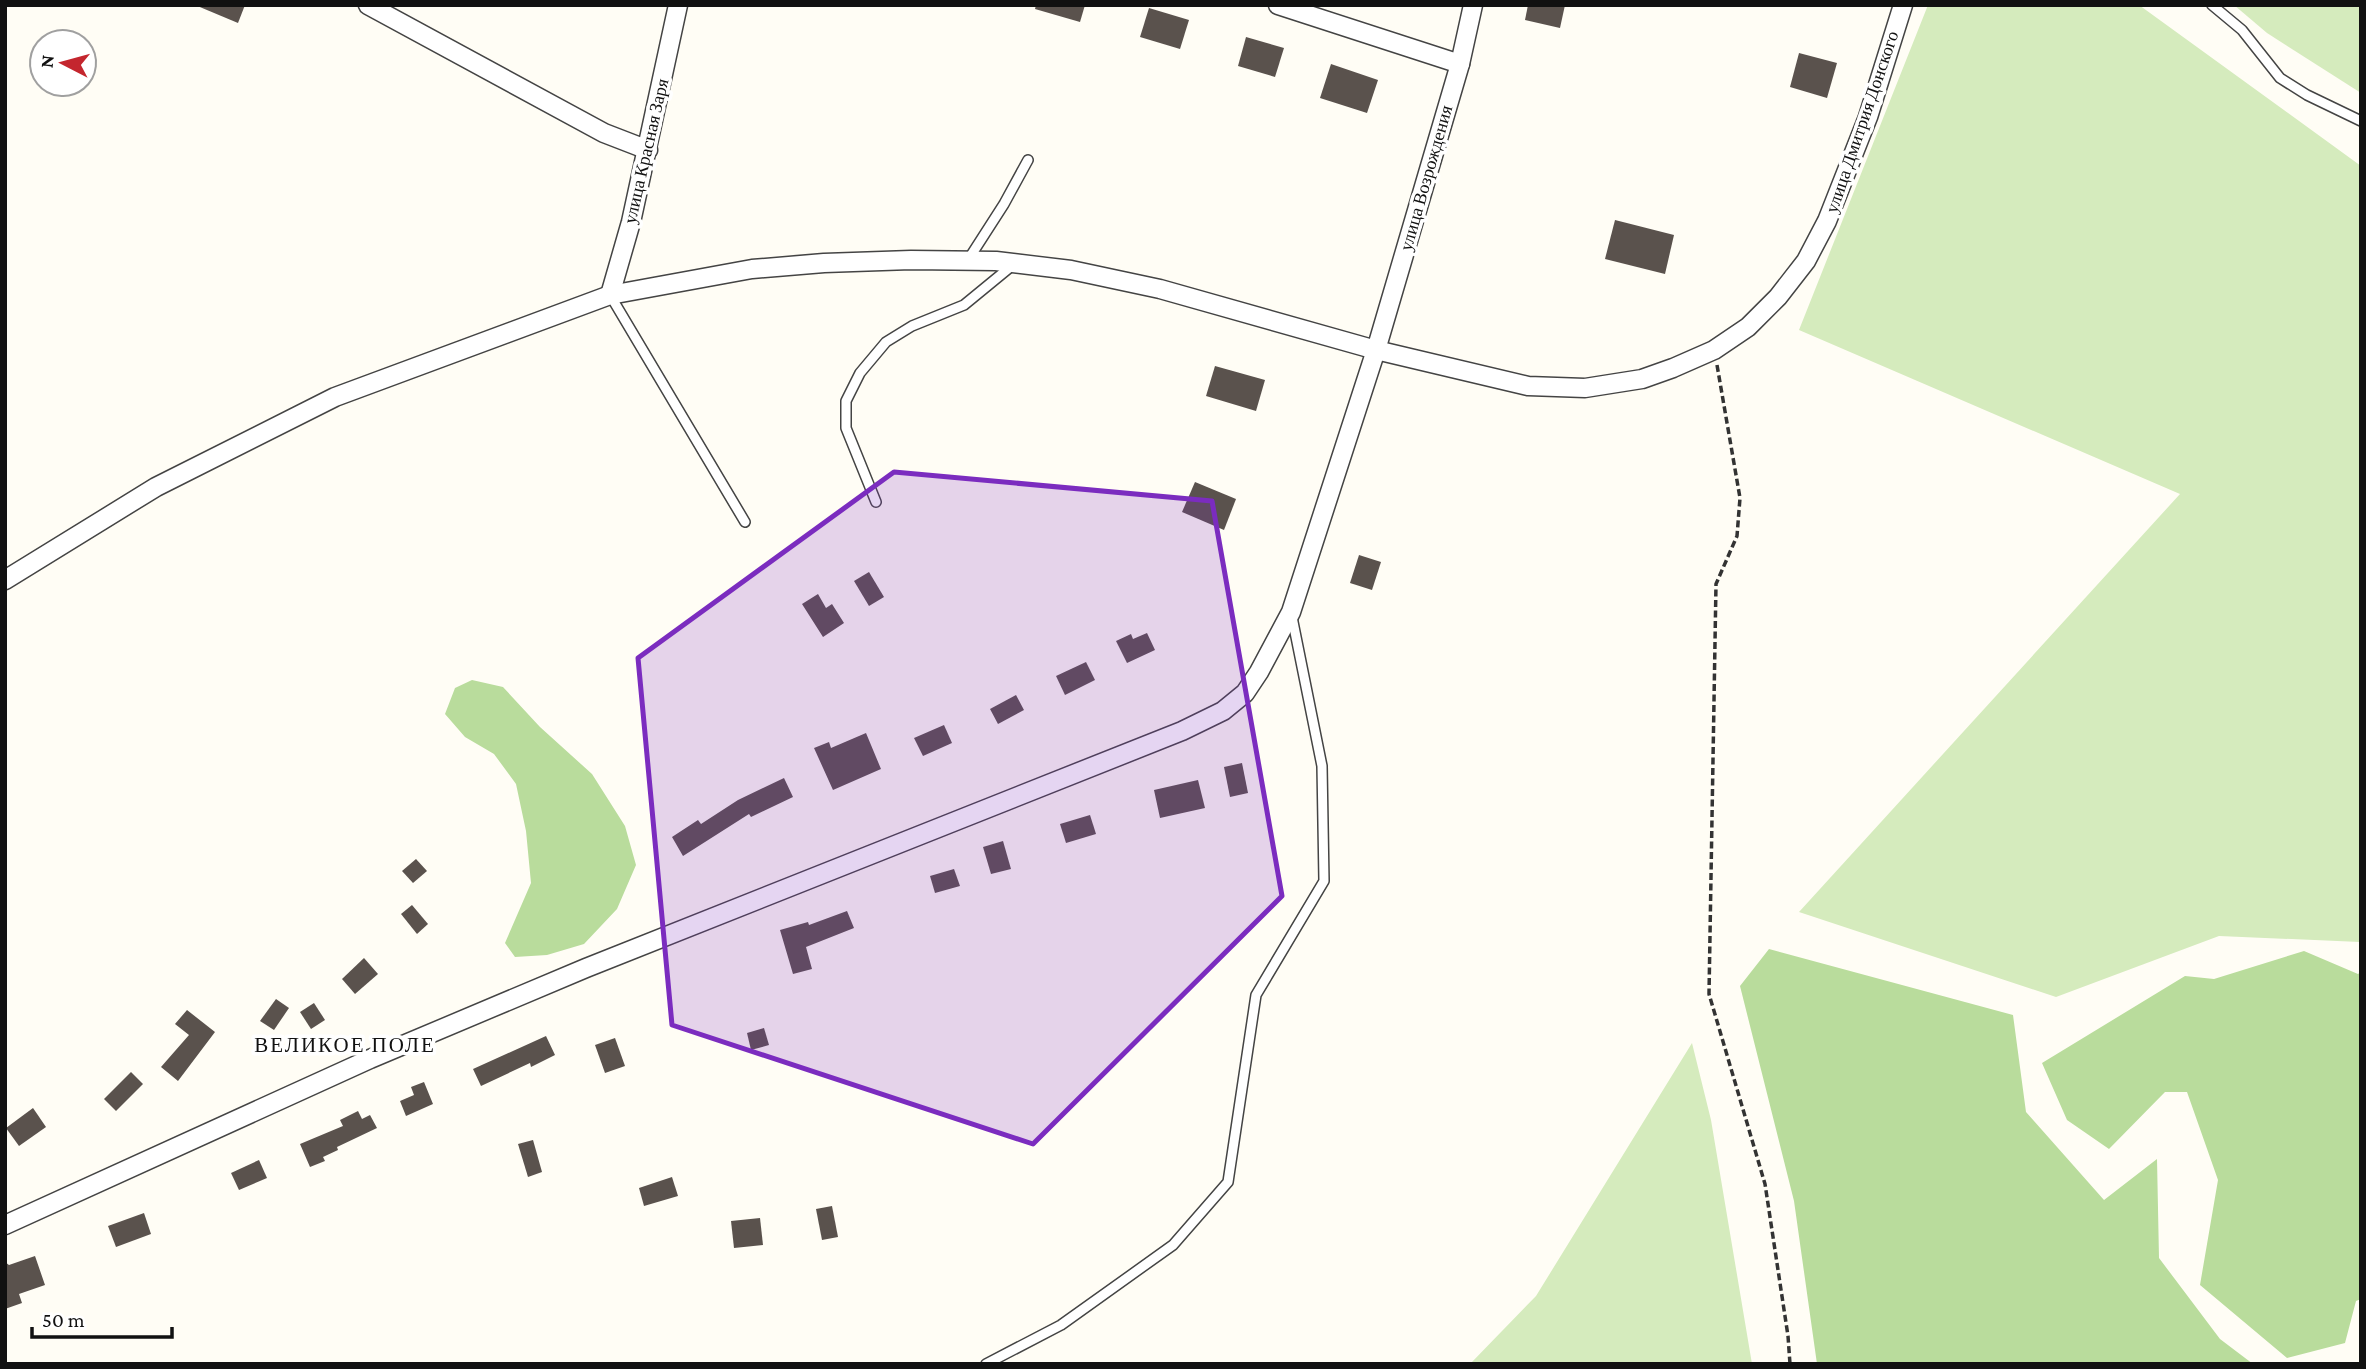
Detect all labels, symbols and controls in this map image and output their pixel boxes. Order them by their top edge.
north arrow [28,28,98,98]
street label: улица Дмитрия Донского [1821,28,1903,216]
text: N [35,54,58,69]
street label: улица Красная Заря [620,76,672,226]
street label: улица Возрождения [1396,103,1456,253]
district label: ВЕЛИКОЕ ПОЛЕ [254,1033,436,1057]
scale bar [32,1296,172,1340]
text: 50 m [42,1308,85,1332]

